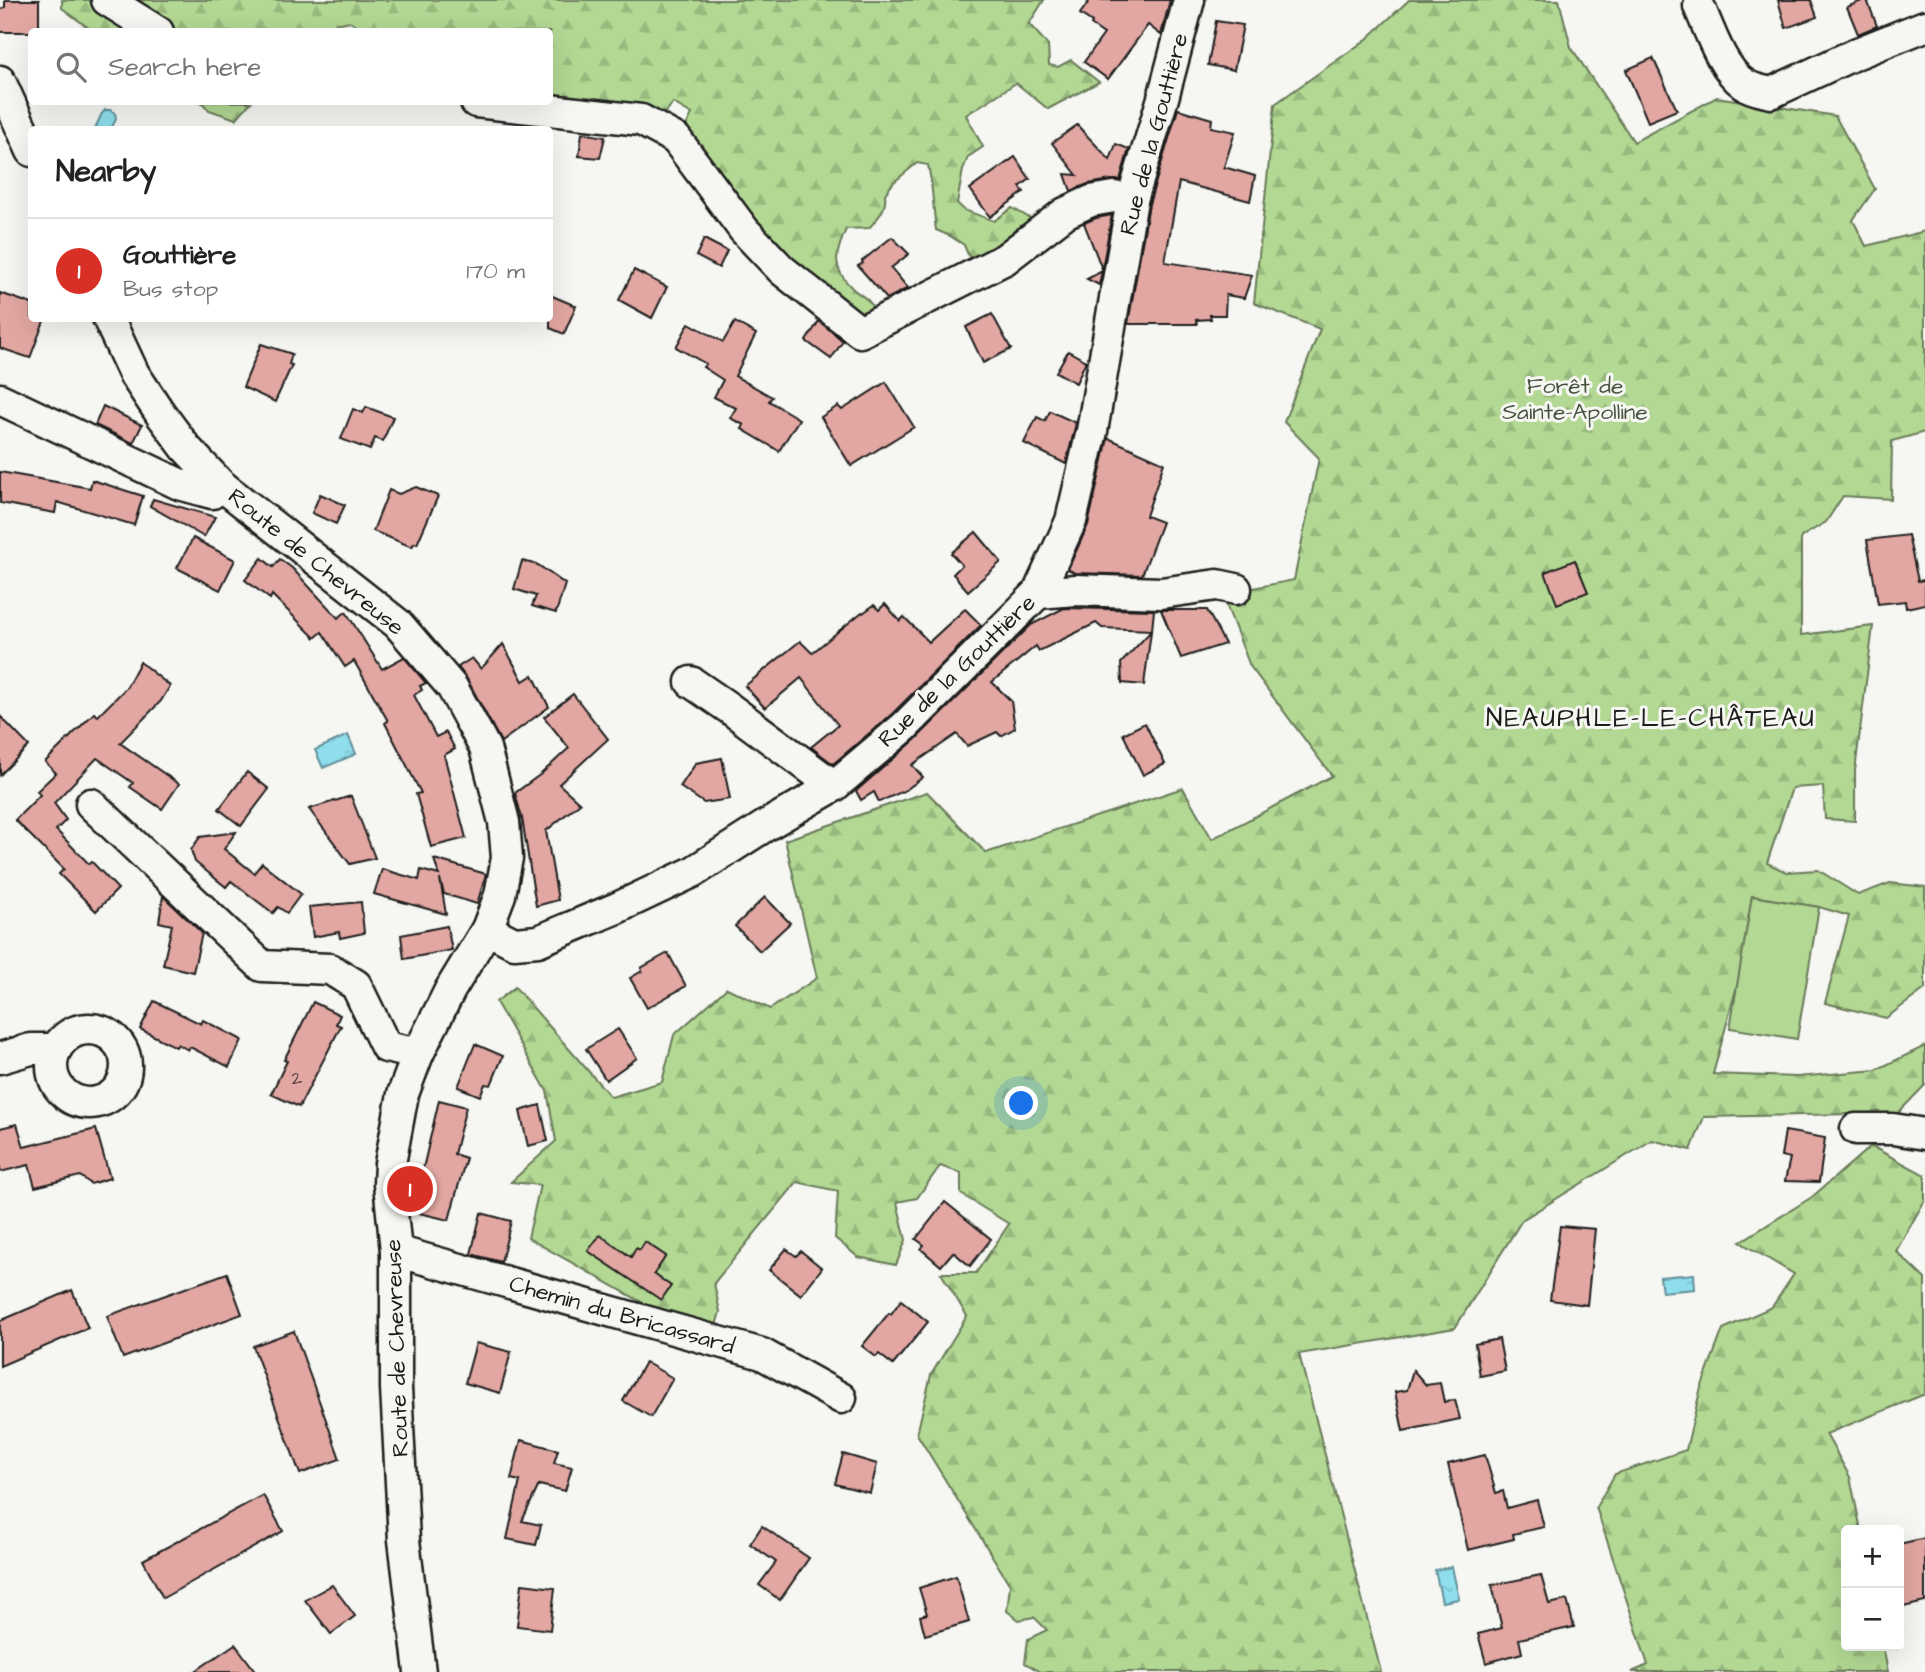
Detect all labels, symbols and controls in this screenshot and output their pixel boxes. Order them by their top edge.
search box [28,28,553,105]
street label: Rue de la Gouttière [1112,29,1196,239]
icon: search [52,48,90,86]
text: Search here [108,49,261,85]
text: Nearby [56,151,156,193]
text: Gouttière [123,237,236,273]
text: 1 [78,255,80,287]
text: 170 m [466,255,525,287]
text: Bus stop [123,273,218,305]
park label: Forêt de Sainte-Apolline [1502,370,1648,428]
street label: Route de Chevreuse [221,481,411,643]
street label: Rue de la Gouttière [871,587,1043,755]
district label: NEAUPHLE-LE-CHÂTEAU [1486,700,1816,736]
house number: 2 [292,1065,303,1092]
your location [1004,1086,1038,1120]
pin: 1 [387,1163,433,1215]
street label: Route de Chevreuse [377,1238,417,1458]
street label: Chemin du Bricassard [506,1268,739,1363]
map controls [1841,1525,1904,1651]
button: + [1841,1525,1904,1588]
button: − [1841,1588,1904,1651]

